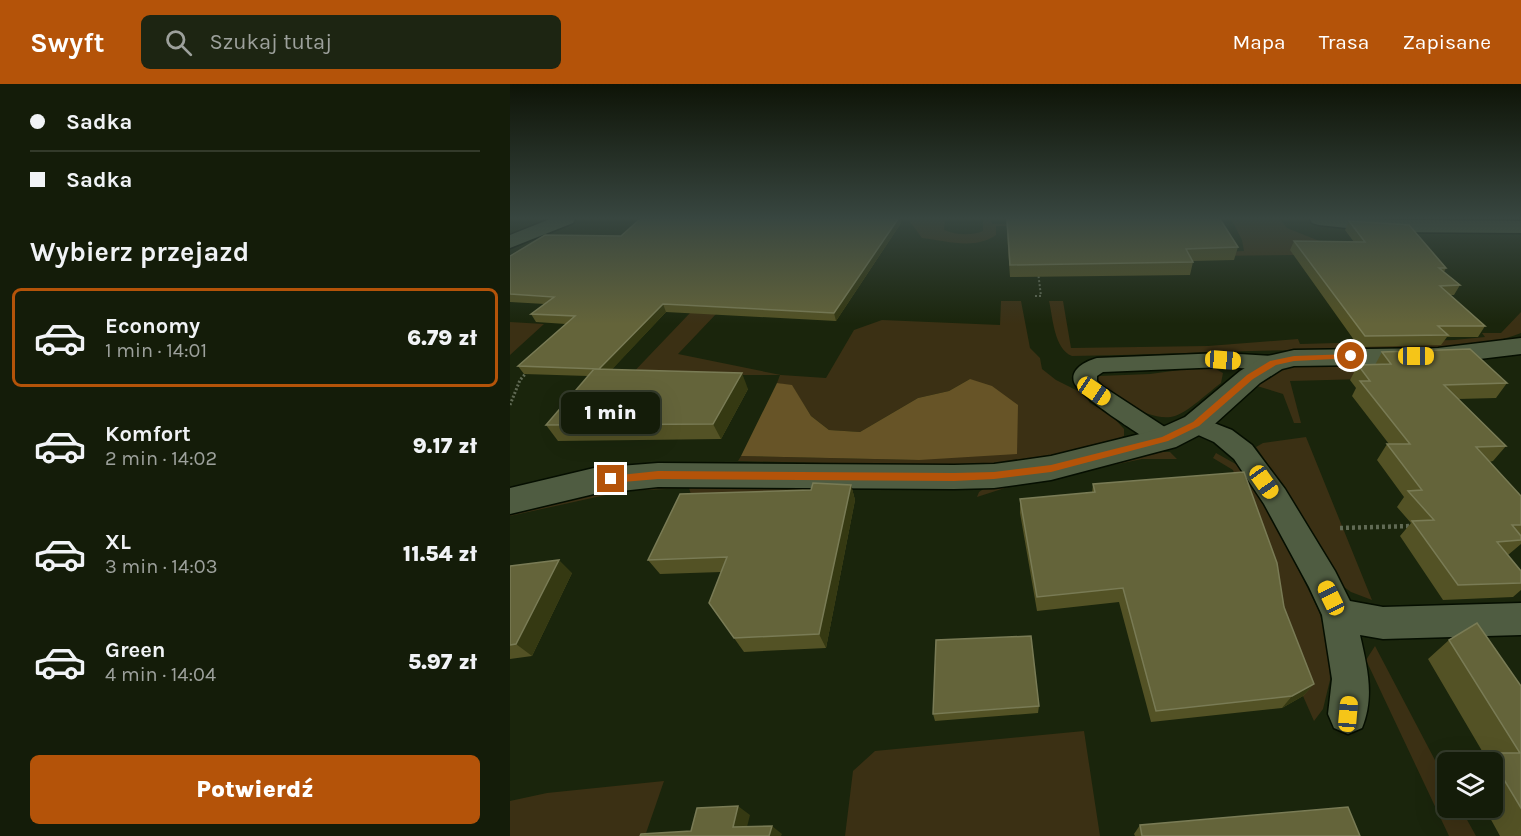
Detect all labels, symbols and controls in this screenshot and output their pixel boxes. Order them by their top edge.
search box [141,15,561,69]
text: Swyft [30,26,105,59]
icon: search [162,26,195,59]
text: Szukaj tutaj [210,29,332,55]
text: Mapa [1233,30,1286,54]
text: Trasa [1319,30,1369,54]
text: Zapisane [1402,30,1491,54]
text: Sadka [66,109,132,135]
text: Sadka [66,167,132,193]
text: Wybierz przejazd [30,236,249,268]
icon: car [33,311,87,365]
text: Economy [105,313,200,339]
text: 6.79 zł [407,325,477,351]
text: 1 min · 14:01 [105,339,207,362]
route start [1337,342,1364,369]
car [1398,347,1434,365]
car [1204,350,1242,370]
car [1074,373,1114,409]
callout: 1 min [561,392,660,434]
text: 1 min [584,401,637,424]
icon: car [33,419,87,473]
text: Komfort [105,421,191,447]
text: 9.17 zł [413,433,477,459]
text: 2 min · 14:02 [105,447,217,470]
car [1246,462,1282,502]
route end [597,465,624,492]
icon: car [33,527,87,581]
text: XL [105,529,131,555]
text: 11.54 zł [403,541,477,567]
text: 3 min · 14:03 [105,555,217,578]
car [1315,578,1347,618]
icon: car [33,635,87,689]
text: Green [105,637,166,663]
text: 5.97 zł [408,649,477,675]
text: 4 min · 14:04 [105,663,216,686]
car [1337,695,1359,733]
map controls [1437,752,1503,818]
button: layers [1437,752,1503,818]
button: Potwierdź [30,755,480,824]

